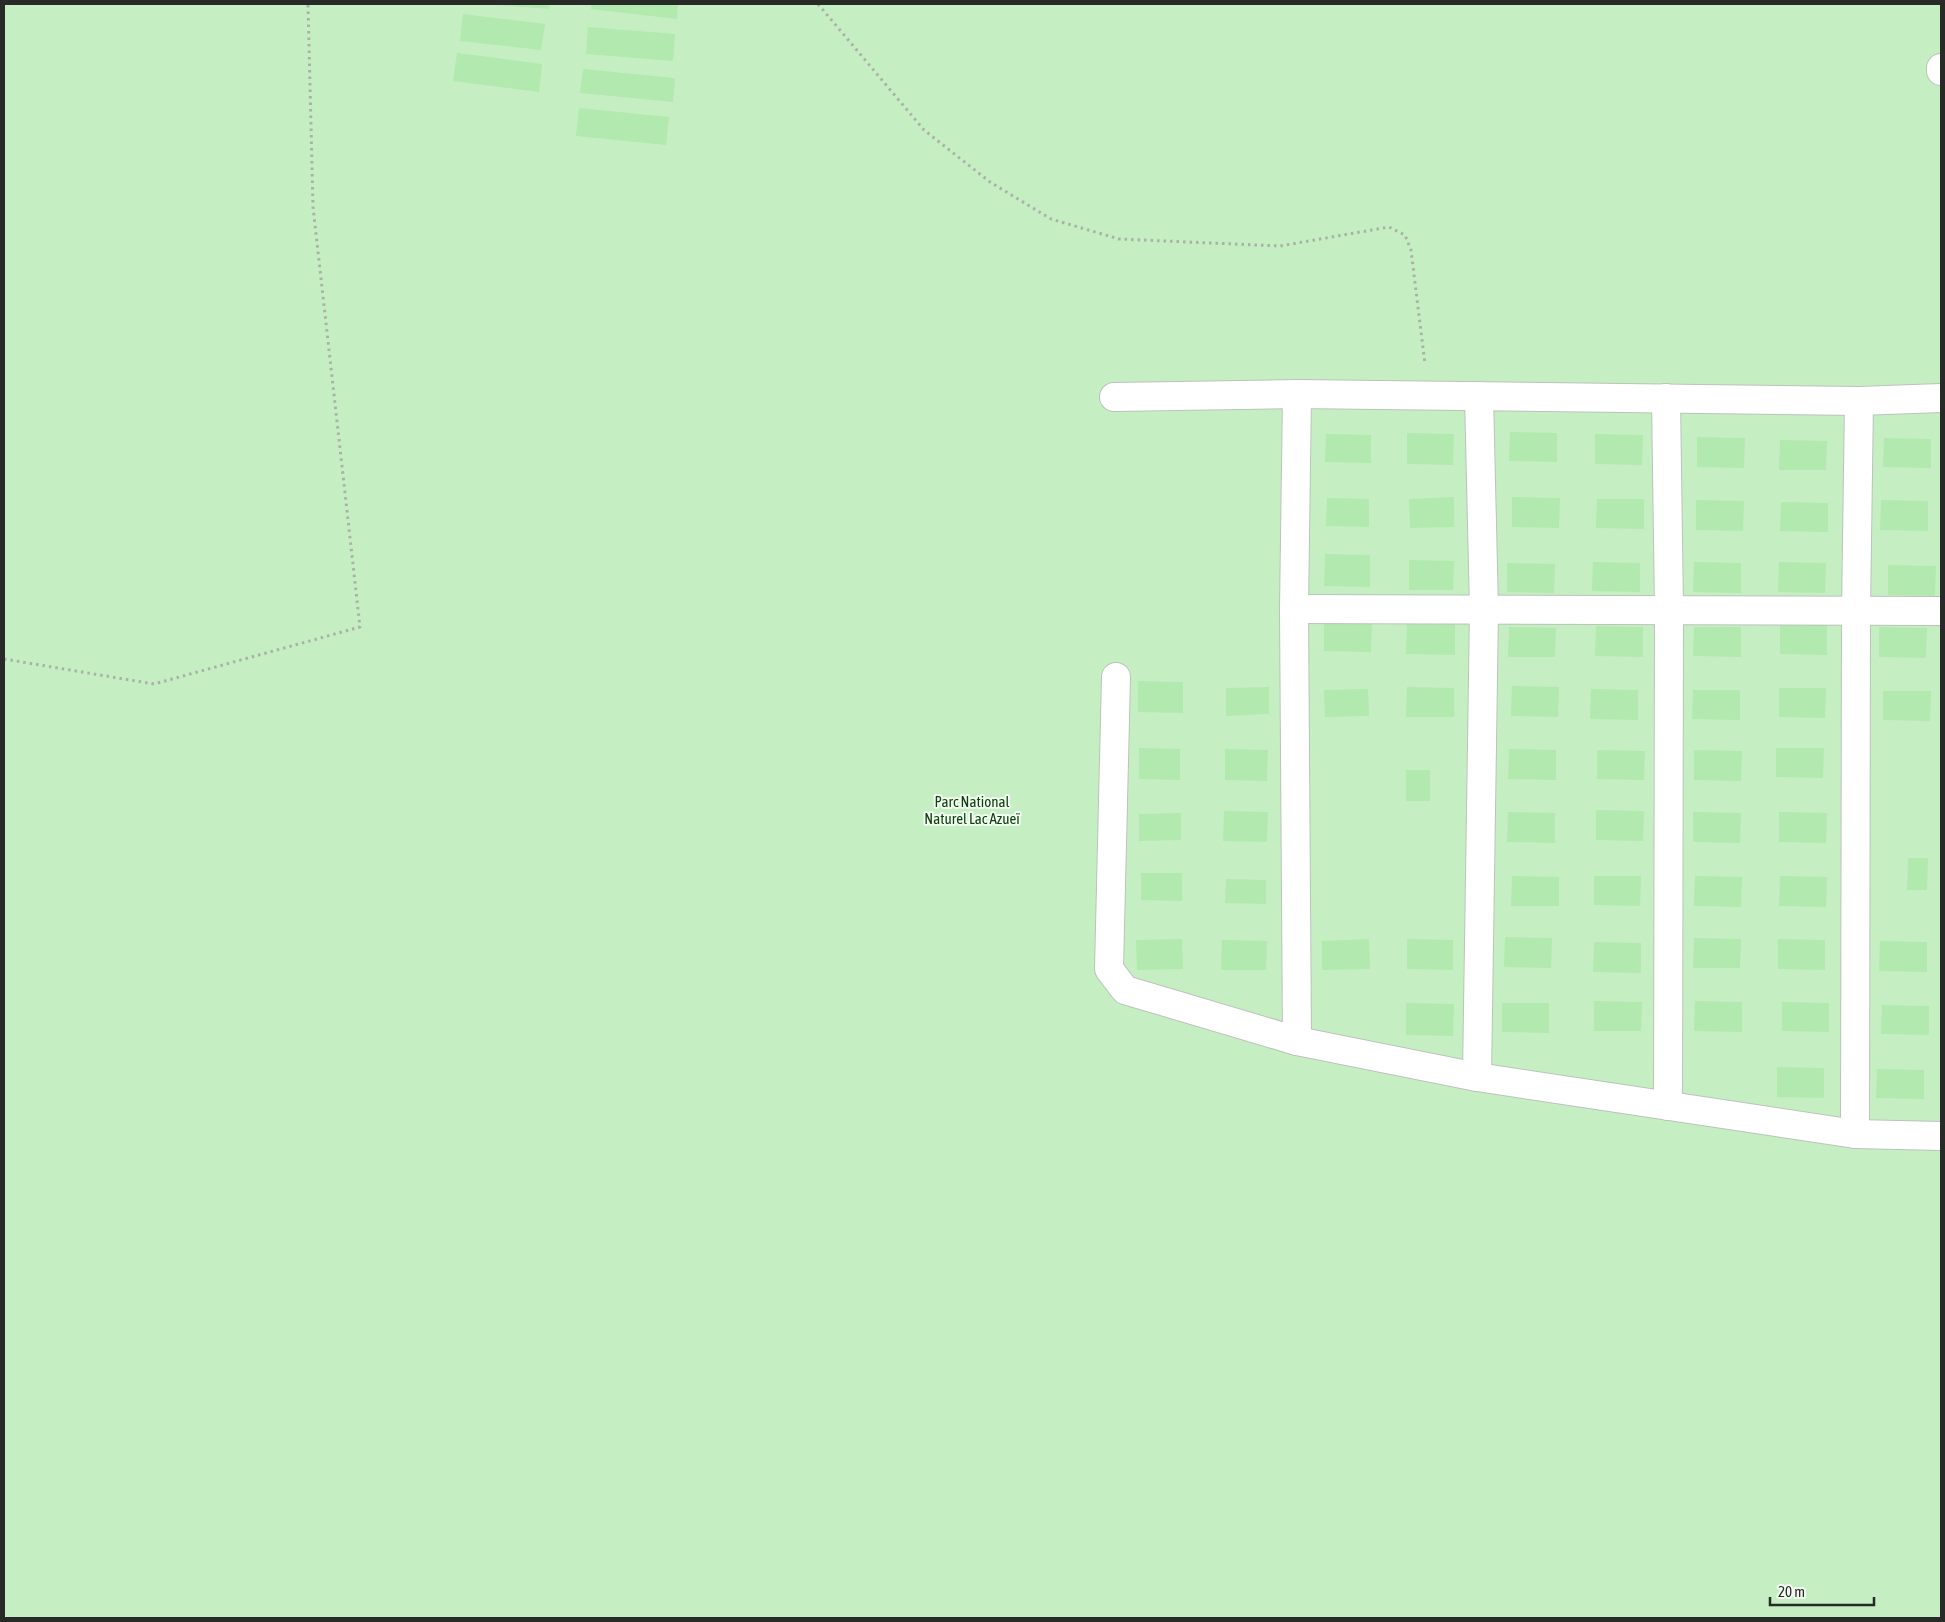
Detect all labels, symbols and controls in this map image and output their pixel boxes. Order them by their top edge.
park label: Parc National Naturel Lac Azueï [924,793,1020,827]
scale bar [1770,1574,1874,1606]
text: 20 m [1778,1583,1805,1600]

